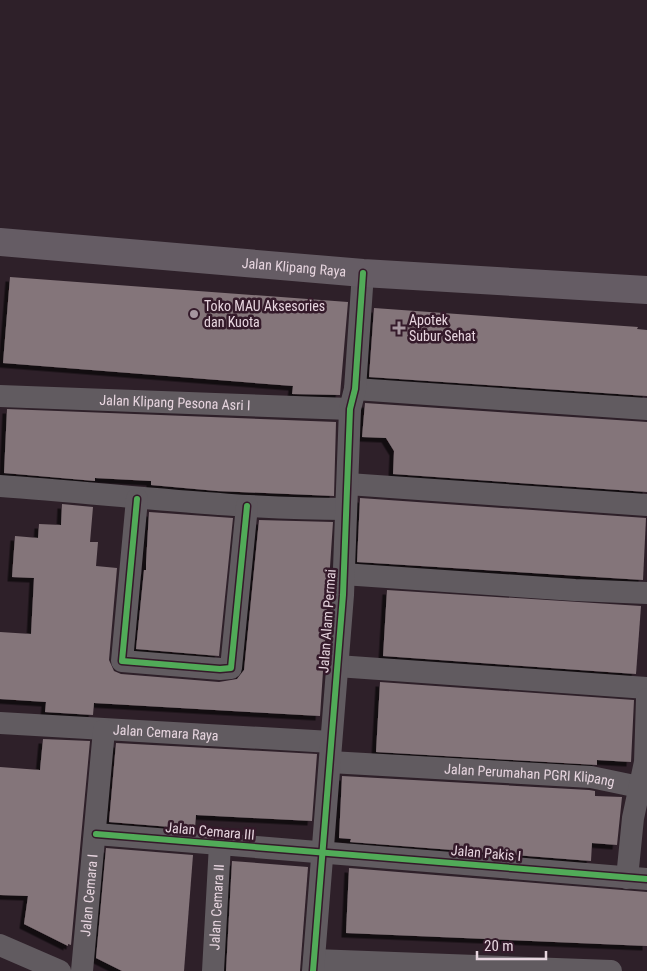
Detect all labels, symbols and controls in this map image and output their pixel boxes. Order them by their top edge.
street label: Jalan Klipang Raya [241,255,347,280]
place label: Toko MAU Aksesories dan Kuota [204,298,325,330]
marker: Toko MAU Aksesories dan Kuota [188,308,200,320]
place label: Apotek Subur Sehat [409,312,476,344]
marker: Apotek Subur Sehat [393,322,405,334]
street label: Jalan Klipang Pesona Asri I [99,392,251,413]
street label: Jalan Alam Permai [315,569,339,673]
street label: Jalan Cemara Raya [113,721,219,744]
street label: Jalan Perumahan PGRI Klipang [444,761,616,790]
street label: Jalan Cemara III [165,819,255,843]
street label: Jalan Pakis I [450,842,522,864]
street label: Jalan Cemara I [77,853,101,937]
street label: Jalan Cemara II [206,864,227,951]
scale bar [477,928,546,960]
text: 20 m [484,937,514,955]

